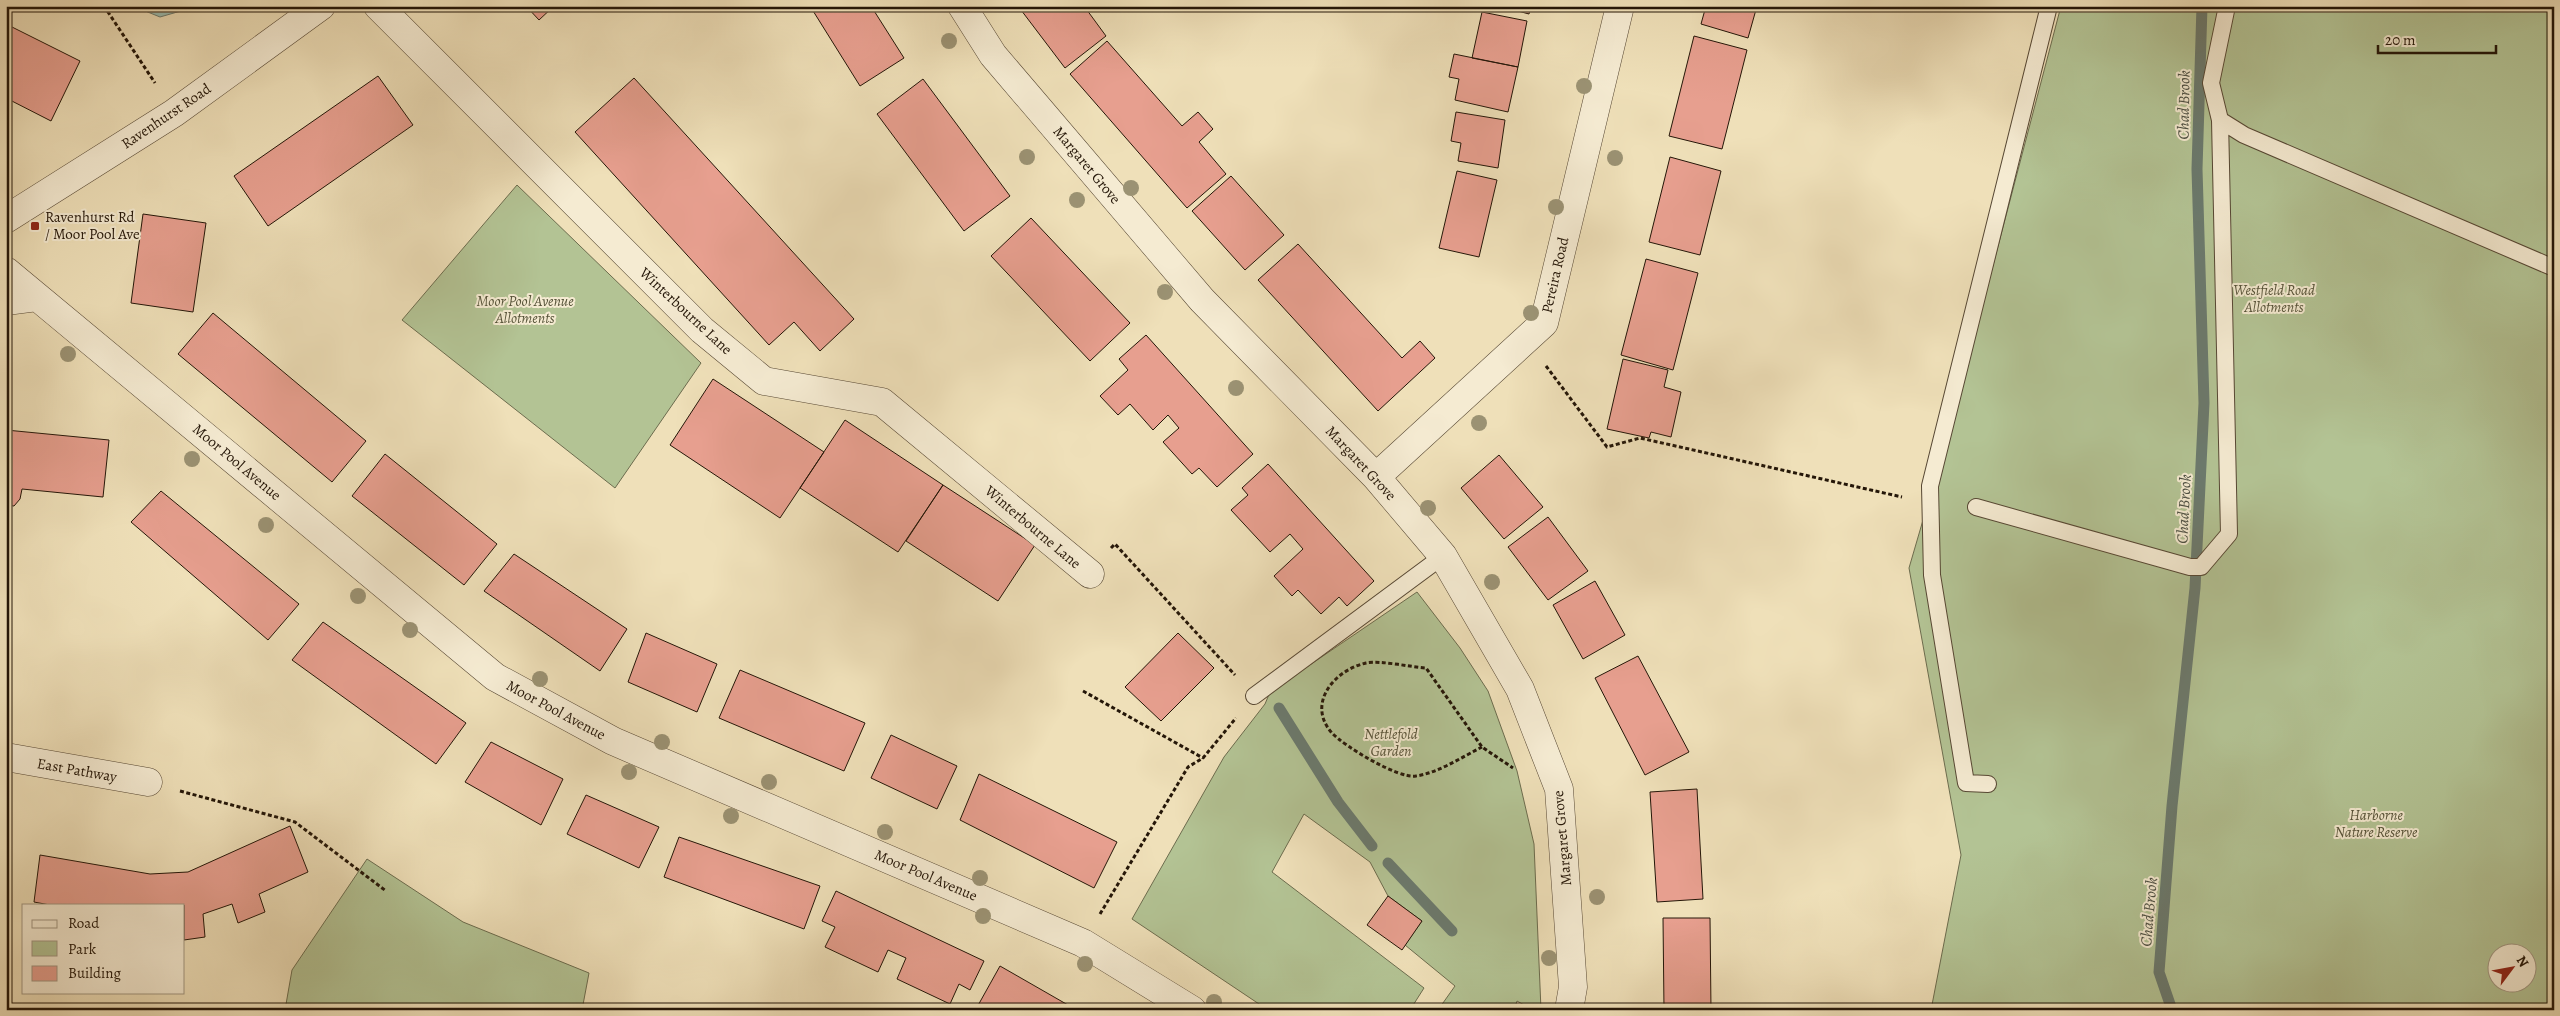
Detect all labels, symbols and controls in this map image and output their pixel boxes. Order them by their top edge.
scale bar [2378,22,2495,54]
text: 20 m [2385,30,2416,50]
water label: Chad Brook [2172,70,2196,140]
street label: Ravenhurst Road [117,78,215,153]
street label: Margaret Grove [1049,122,1126,208]
place label: Ravenhurst Rd / Moor Pool Ave [45,207,140,244]
marker: Ravenhurst Rd / Moor Pool Ave [29,220,41,232]
street label: Pereira Road [1537,234,1574,315]
street label: Winterbourne Lane [635,262,737,359]
park label: Westfield Road Allotments [2233,280,2315,317]
park label: Moor Pool Avenue Allotments [476,291,574,328]
street label: Moor Pool Avenue [188,419,286,505]
street label: Margaret Grove [1321,421,1401,505]
water label: Chad Brook [2171,474,2197,544]
street label: Winterbourne Lane [980,480,1085,573]
street label: Moor Pool Avenue [503,675,609,745]
park label: Nettlefold Garden [1364,724,1418,761]
street label: East Pathway [35,753,119,787]
street label: Margaret Grove [1548,789,1576,886]
park label: Harborne Nature Reserve [2335,805,2418,842]
street label: Moor Pool Avenue [872,844,981,906]
water label: Chad Brook [2135,877,2163,948]
legend [22,904,185,994]
text: Road [68,913,100,933]
text: Park [68,939,97,959]
north arrow [2488,944,2538,994]
text: N [2512,952,2533,971]
text: Building [68,963,121,983]

